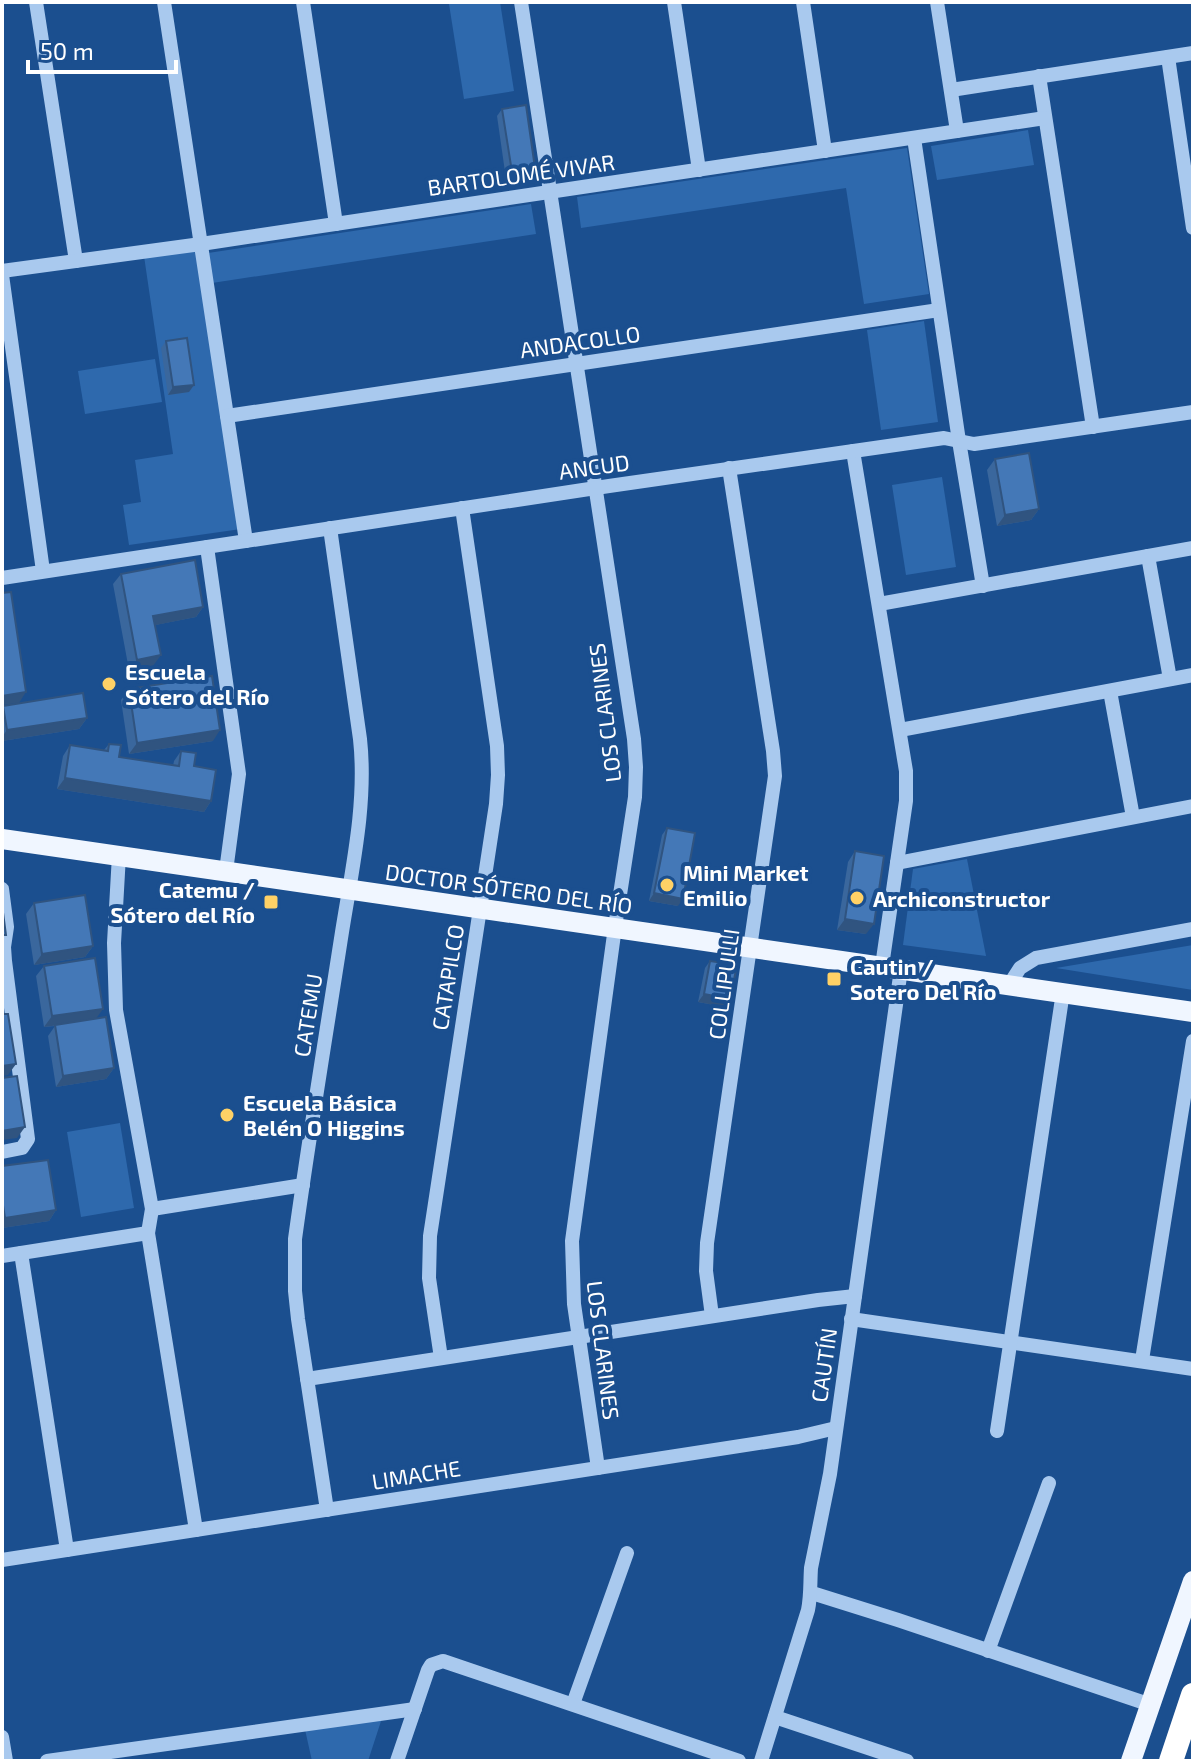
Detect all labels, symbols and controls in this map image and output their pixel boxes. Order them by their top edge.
scale bar [28,24,176,74]
text: 50 m [40,36,94,65]
street label: BARTOLOMÉ VIVAR [426,148,616,200]
street label: ANDACOLLO [518,320,642,362]
street label: ANCUD [557,448,631,484]
street label: LOS CLARINES [583,642,625,784]
place label: Escuela Sótero del Río [125,658,270,709]
marker: Escuela Sótero del Río [100,675,118,693]
street label: DOCTOR SÓTERO DEL RÍO [384,858,634,918]
place label: Mini Market Emilio [683,859,809,910]
place label: Catemu / Sótero del Río [110,876,255,927]
marker: Mini Market Emilio [658,876,676,894]
place label: Archiconstructor [873,885,1051,911]
marker: Archiconstructor [848,889,866,907]
marker: Catemu / Sótero del Río [262,893,280,911]
street label: CATAPILCO [426,922,468,1032]
street label: COLLIPULLI [702,927,744,1041]
place label: Cautin / Sotero Del Río [850,953,996,1004]
marker: Cautin / Sotero Del Río [825,970,843,988]
street label: CATEMU [288,971,326,1059]
place label: Escuela Básica Belén O Higgins [243,1089,405,1140]
marker: Escuela Básica Belén O Higgins [218,1106,236,1124]
street label: LOS CLARINES [583,1279,625,1421]
street label: CAUTÍN [805,1326,841,1404]
street label: LIMACHE [370,1454,462,1494]

